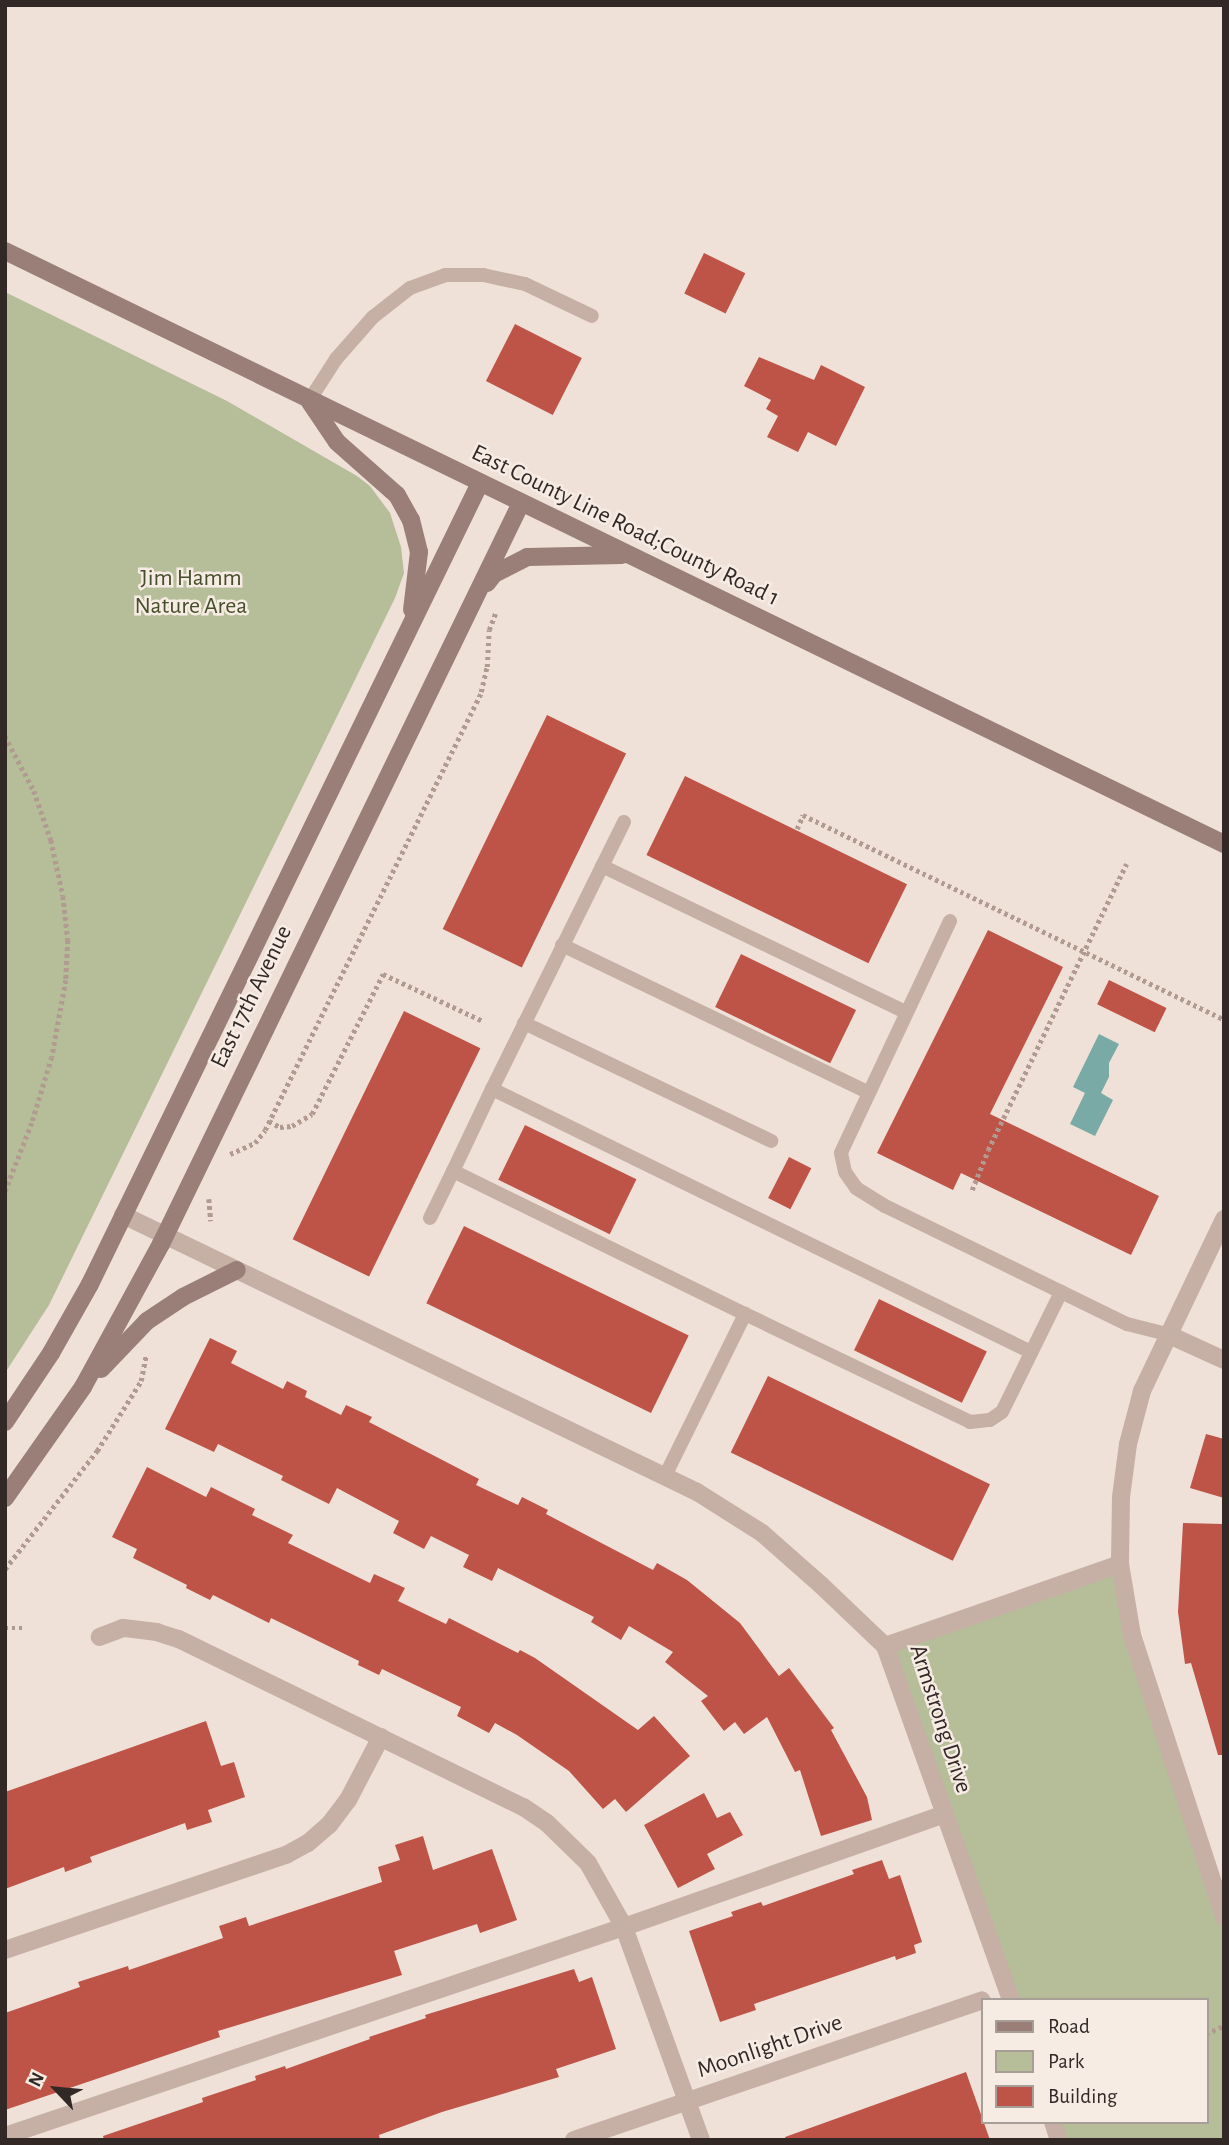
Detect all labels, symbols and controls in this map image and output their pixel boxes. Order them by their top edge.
street label: East County Line Road;County Road 1 [466,439,784,613]
park label: Jim Hamm Nature Area [135,565,247,621]
street label: East 17th Avenue [205,921,299,1073]
street label: Armstrong Drive [902,1641,978,1797]
legend [981,1998,1208,2124]
street label: Moonlight Drive [694,2009,846,2085]
text: Road [1048,2016,1090,2037]
text: Park [1048,2051,1084,2072]
north arrow [21,2054,91,2124]
text: N [25,2069,48,2090]
text: Building [1048,2086,1117,2107]

